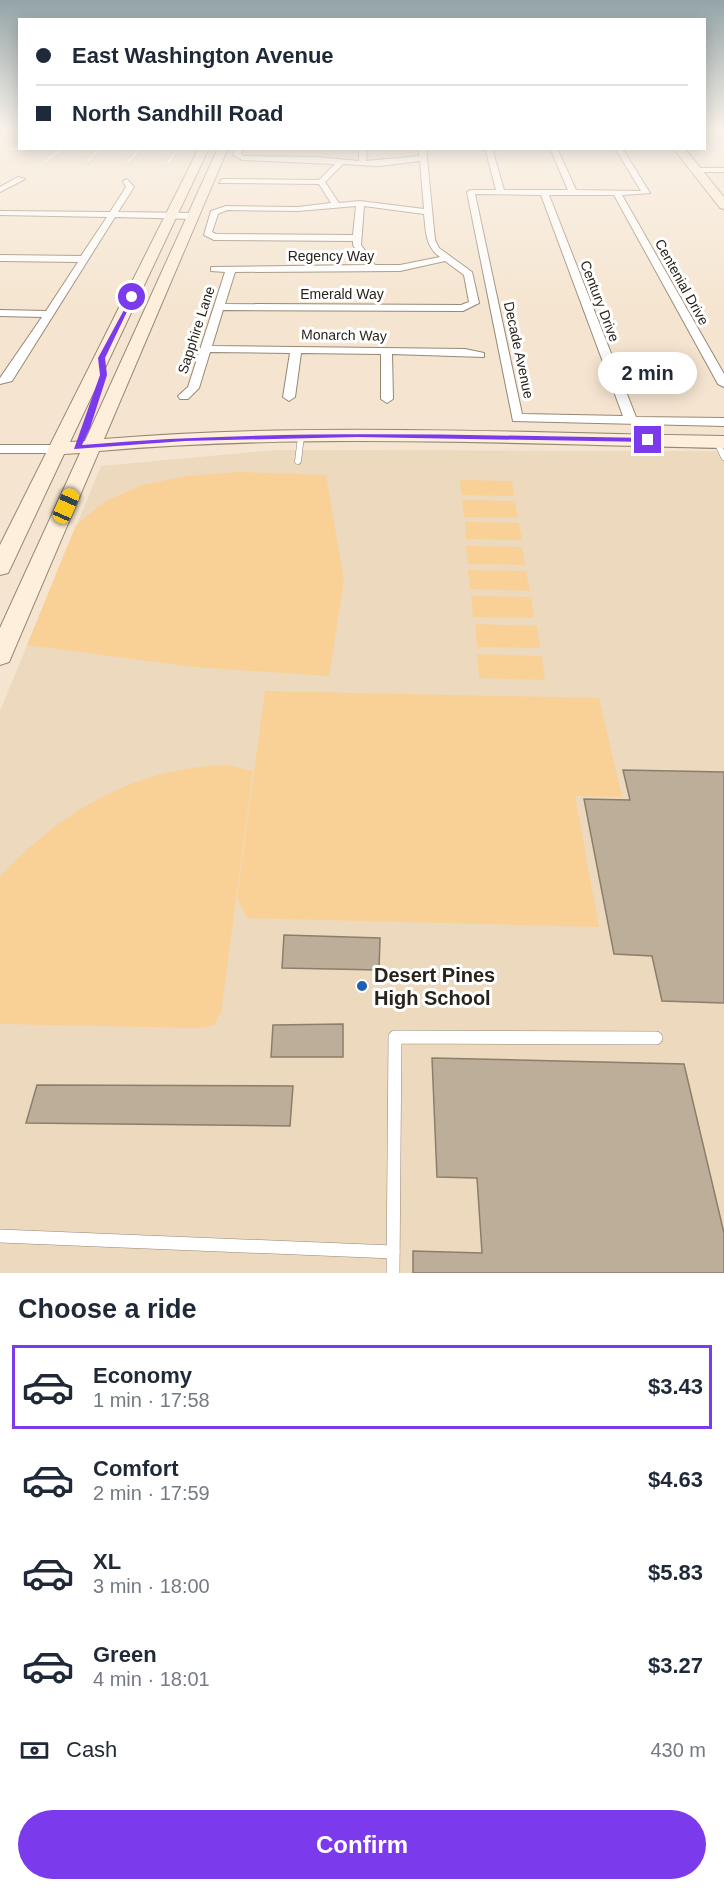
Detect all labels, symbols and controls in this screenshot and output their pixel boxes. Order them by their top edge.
text: East Washington Avenue [72,43,334,68]
text: North Sandhill Road [72,101,283,126]
street label: Centenial Drive [652,236,712,328]
street label: Regency Way [288,248,374,264]
street label: Century Drive [577,258,623,344]
route start [118,283,145,310]
street label: Sapphire Lane [174,284,218,376]
street label: Emerald Way [300,286,384,302]
street label: Decade Avenue [501,300,537,400]
street label: Monarch Way [301,326,387,344]
callout: 2 min [598,353,698,395]
text: 2 min [621,362,674,384]
route end [634,426,661,453]
car [50,486,82,526]
place label: Desert Pines High School [374,964,495,1009]
marker: Desert Pines High School [355,979,369,993]
text: Choose a ride [18,1294,197,1324]
icon: car [21,1360,75,1414]
text: Economy [93,1363,192,1388]
text: $3.43 [648,1374,703,1399]
text: 1 min · 17:58 [93,1389,210,1411]
icon: car [21,1453,75,1507]
text: Comfort [93,1456,179,1481]
text: $4.63 [648,1467,703,1492]
text: 2 min · 17:59 [93,1482,210,1504]
icon: car [21,1546,75,1600]
text: XL [93,1549,121,1574]
text: $5.83 [648,1560,703,1585]
text: 3 min · 18:00 [93,1575,210,1597]
icon: car [21,1639,75,1693]
text: Green [93,1642,157,1667]
text: $3.27 [648,1653,703,1678]
text: 4 min · 18:01 [93,1668,210,1690]
icon: cash [18,1734,51,1767]
text: Cash [66,1737,117,1762]
text: 430 m [650,1739,706,1761]
button: Confirm [18,1810,706,1879]

